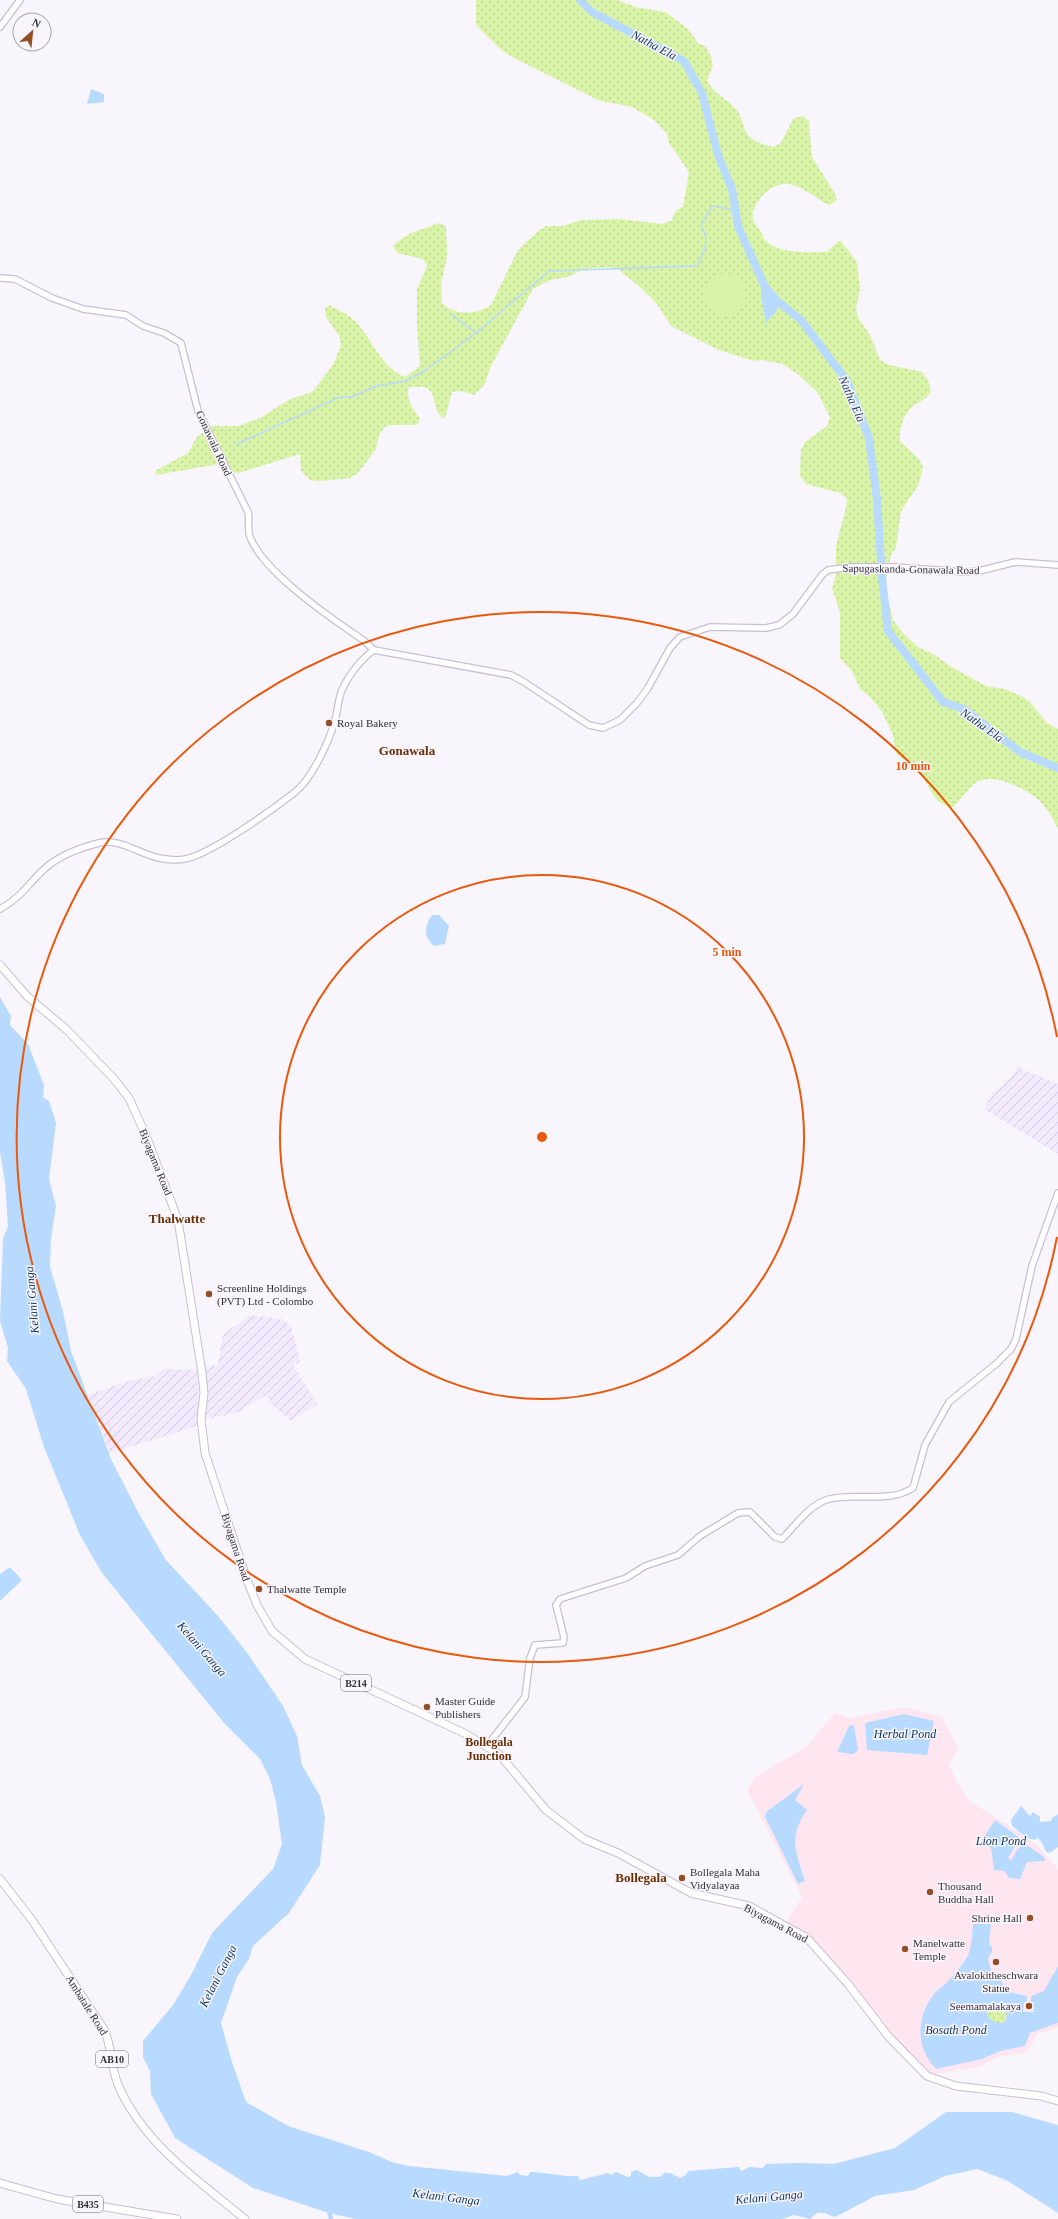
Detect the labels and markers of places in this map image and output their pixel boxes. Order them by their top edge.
place label: Royal Bakery [337,717,398,729]
marker: Royal Bakery [324,718,334,728]
centre of rings [535,1130,549,1144]
place label: Screenline Holdings (PVT) Ltd - Colombo [217,1282,314,1308]
marker: Screenline Holdings (PVT) Ltd - Colombo [204,1289,214,1299]
place label: Thalwatte Temple [267,1583,346,1595]
marker: Thalwatte Temple [254,1584,264,1594]
place label: Master Guide Publishers [435,1695,495,1720]
marker: Master Guide Publishers [422,1702,432,1712]
place label: Bollegala Maha Vidyalayaa [690,1866,760,1891]
marker: Bollegala Maha Vidyalayaa [677,1873,687,1883]
place label: Thousand Buddha Hall [938,1880,994,1905]
marker: Thousand Buddha Hall [925,1887,935,1897]
place label: Shrine Hall [972,1912,1022,1924]
marker: Shrine Hall [1025,1913,1035,1923]
place label: Manelwatte Temple [913,1937,965,1962]
marker: Manelwatte Temple [900,1944,910,1954]
marker: Avalokitheschwara Statue [991,1957,1001,1967]
place label: Avalokitheschwara Statue [954,1969,1038,1994]
place label: Seemamalakaya [950,2000,1021,2012]
marker: Seemamalakaya [1024,2001,1034,2011]

